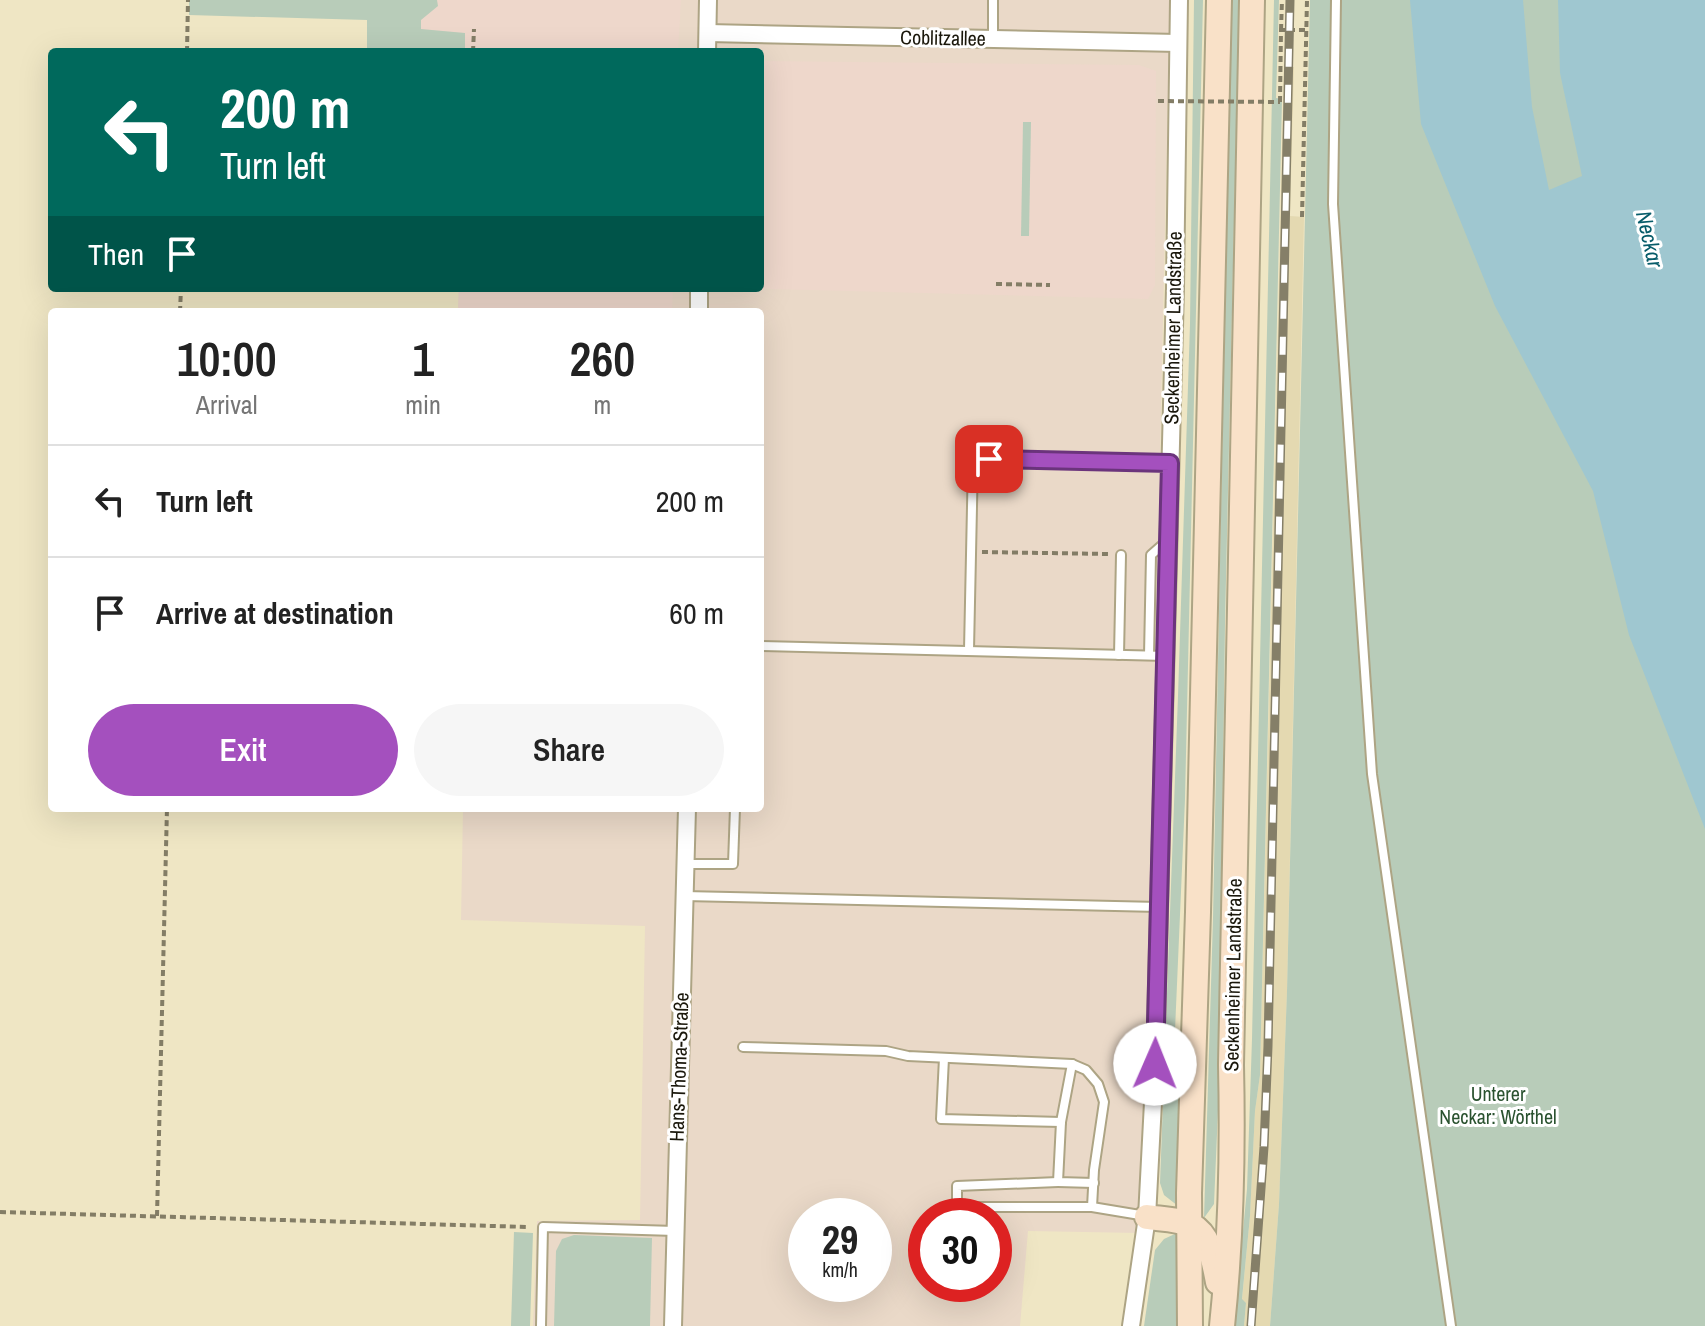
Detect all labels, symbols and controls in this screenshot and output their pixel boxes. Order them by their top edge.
street label: Coblitzallee [900,23,986,52]
text: 200 m [220,70,350,145]
icon: left [88,80,192,184]
text: Turn left [220,142,326,190]
water label: Neckar [1629,208,1671,271]
street label: Seckenheimer Landstraße [1157,231,1188,425]
icon: arrive [160,232,204,276]
text: Then [88,234,144,274]
text: 10:00 [177,326,277,391]
text: 1 [412,326,434,391]
text: 260 [570,326,635,391]
text: Arrival [196,387,257,422]
text: min [405,387,441,422]
text: m [594,387,611,422]
pin [955,425,1023,493]
icon: arrive [967,437,1011,481]
icon: left [88,479,132,523]
text: Turn left [156,481,253,521]
text: 200 m [656,481,724,521]
icon: arrive [88,591,132,635]
text: Arrive at destination [156,593,394,633]
text: 60 m [669,593,724,633]
button: Exit [88,704,398,796]
button: Share [414,704,724,796]
street label: Seckenheimer Landstraße [1217,878,1248,1072]
street label: Hans-Thoma-Straße [662,992,695,1142]
position arrow [1113,1022,1197,1106]
park label: Unterer Neckar: Wörthel [1439,1080,1557,1130]
speed limit sign: 30 [908,1198,1012,1302]
text: 29 [822,1213,858,1266]
text: km/h [822,1256,858,1283]

